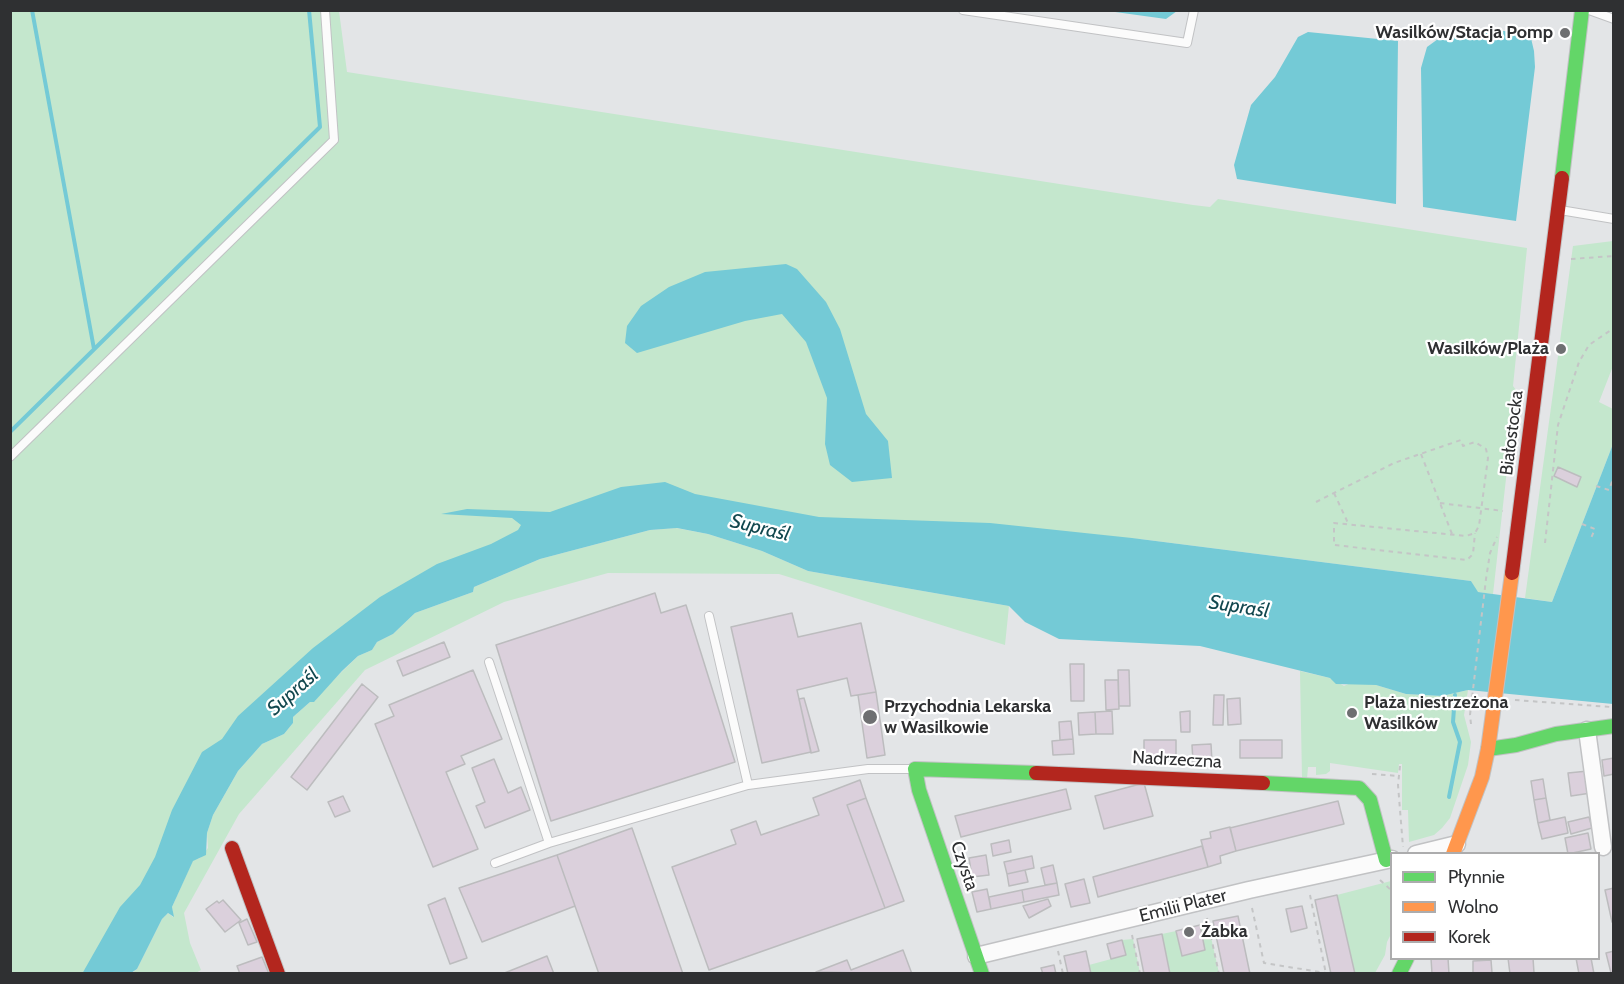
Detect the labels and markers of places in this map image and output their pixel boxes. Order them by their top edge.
place label: Wasilków/Stacja Pomp [1375,22,1553,44]
marker: Wasilków/Stacja Pomp [1558,26,1572,40]
place label: Wasilków/Plaża [1427,338,1549,360]
marker: Wasilków/Plaża [1554,342,1568,356]
place label: Plaża niestrzeżona Wasilków [1364,692,1508,734]
place label: Przychodnia Lekarska w Wasilkowie [884,696,1051,738]
marker: Plaża niestrzeżona Wasilków [1345,706,1359,720]
marker: Przychodnia Lekarska w Wasilkowie [861,708,879,726]
place label: Żabka [1201,921,1248,943]
marker: Żabka [1182,925,1196,939]

